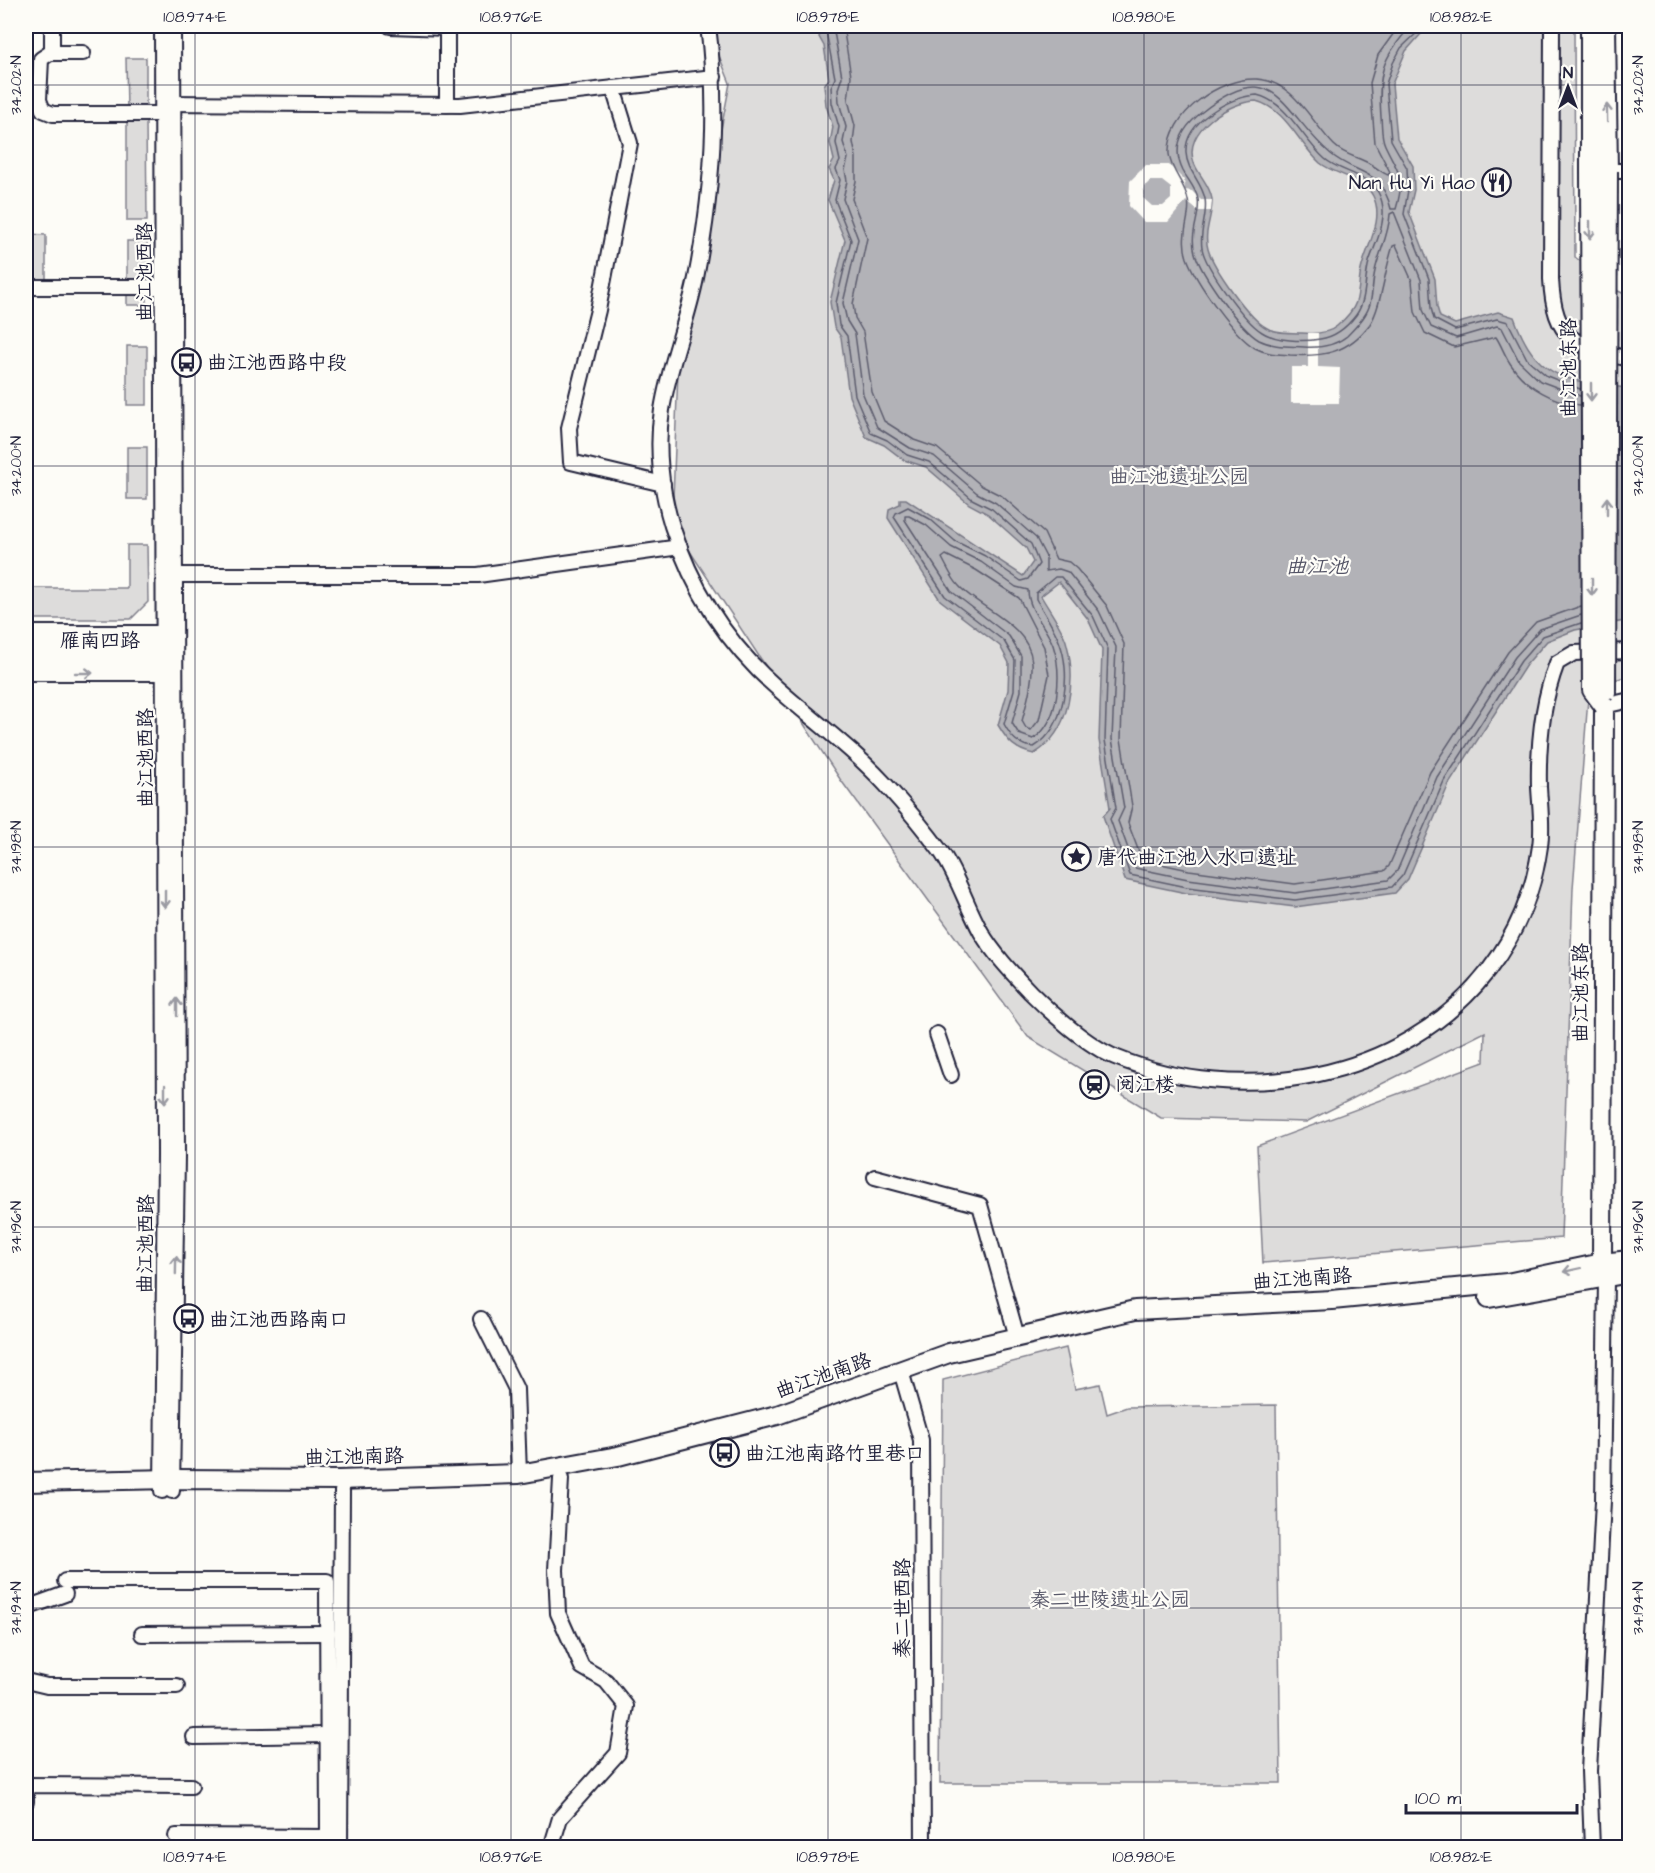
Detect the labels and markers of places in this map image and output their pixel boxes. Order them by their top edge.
restaurant icon: Nan Hu Yi Hao [1480,166,1512,198]
place label: Nan Hu Yi Hao [1349,169,1475,197]
bus stop icon: 曲江池西路中段 [170,346,202,378]
place label: 曲江池西路中段 [207,349,347,377]
place icon: 唐代曲江池入水口遗址 [1060,841,1092,873]
place label: 唐代曲江池入水口遗址 [1097,844,1297,872]
station icon: 阅江楼 [1078,1068,1110,1100]
place label: 阅江楼 [1115,1071,1175,1099]
bus stop icon: 曲江池西路南口 [172,1303,204,1335]
place label: 曲江池西路南口 [209,1306,349,1334]
bus stop icon: 曲江池南路竹里巷口 [708,1437,740,1469]
place label: 曲江池南路竹里巷口 [745,1440,925,1468]

